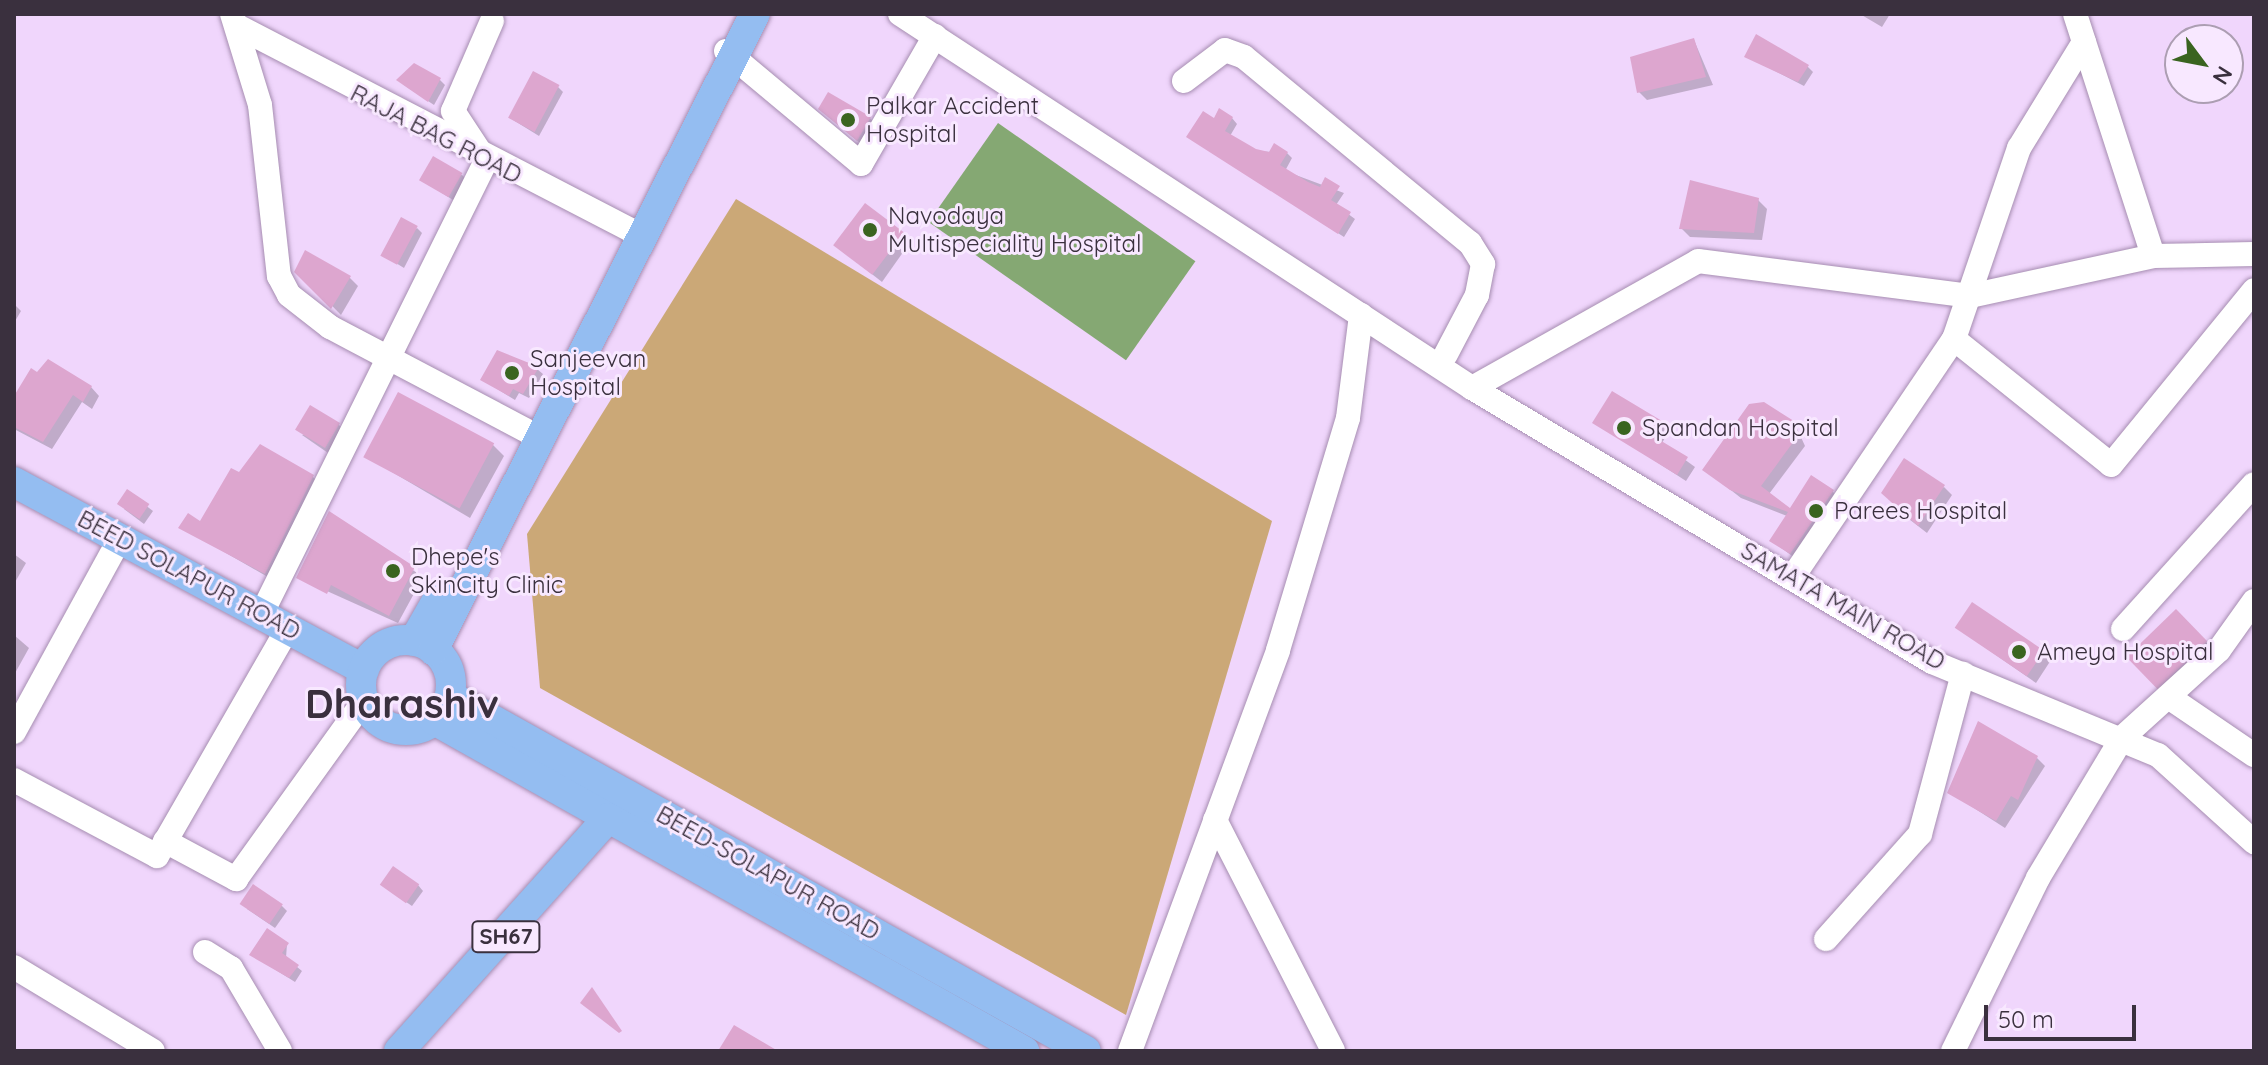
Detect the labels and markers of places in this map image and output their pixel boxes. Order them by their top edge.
place label: Palkar Accident Hospital [866,92,1039,148]
marker: Palkar Accident Hospital [837,109,859,131]
place label: Navodaya Multispeciality Hospital [888,202,1142,258]
marker: Navodaya Multispeciality Hospital [859,219,881,241]
place label: Sanjeevan Hospital [530,345,646,401]
marker: Sanjeevan Hospital [501,362,523,384]
place label: Spandan Hospital [1642,414,1839,442]
marker: Spandan Hospital [1613,417,1635,439]
place label: Parees Hospital [1834,497,2007,525]
marker: Parees Hospital [1805,500,1827,522]
place label: Dhepe's SkinCity Clinic [411,543,563,599]
marker: Dhepe's SkinCity Clinic [382,560,404,582]
place label: Ameya Hospital [2037,638,2213,666]
marker: Ameya Hospital [2008,641,2030,663]

